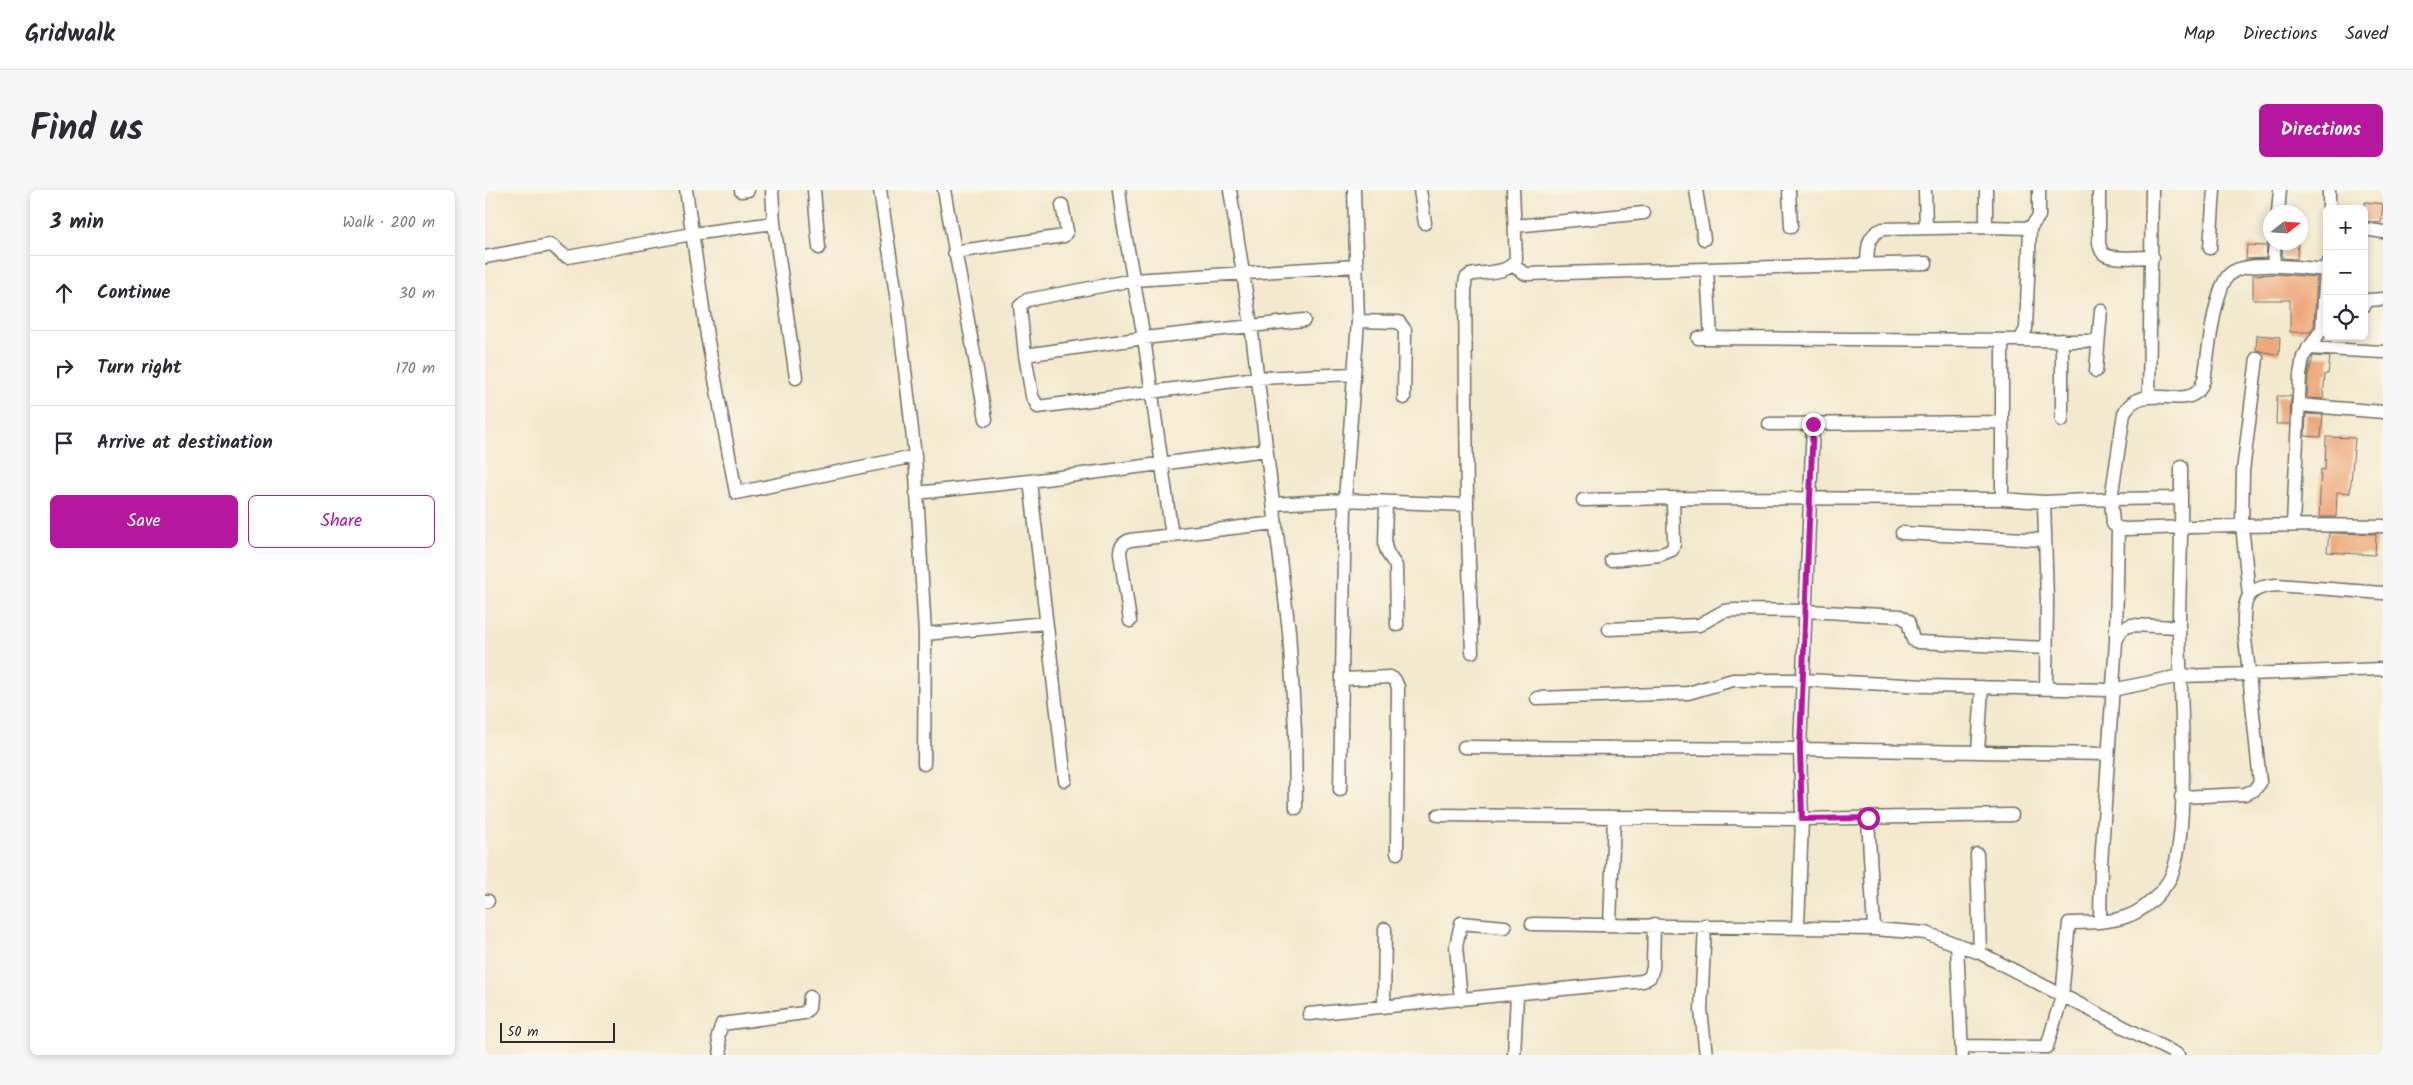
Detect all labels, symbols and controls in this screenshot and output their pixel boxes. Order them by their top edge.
text: Gridwalk [25,15,115,54]
text: Map [2183,20,2215,49]
text: Directions [2243,20,2317,49]
text: Saved [2345,20,2388,49]
text: Find us [30,102,143,158]
button: Directions [2259,104,2383,157]
north arrow [2263,205,2308,250]
map controls [2323,205,2368,340]
button: + [2323,205,2368,250]
text: 3 min [50,206,104,239]
text: Walk · 200 m [342,210,435,235]
button: − [2323,250,2368,295]
text: Continue [97,278,170,308]
icon: ahead [50,279,78,307]
text: 30 m [399,281,435,306]
button: locate [2323,295,2368,340]
text: Turn right [97,353,182,383]
icon: right [50,354,78,382]
text: 170 m [395,356,435,381]
route end [1802,413,1825,436]
text: Arrive at destination [97,428,273,458]
icon: arrive [50,429,78,457]
button: Save [50,495,238,548]
button: Share [248,495,435,548]
route start [1857,807,1880,830]
scale bar [500,1020,615,1043]
text: 50 m [507,1021,538,1043]

